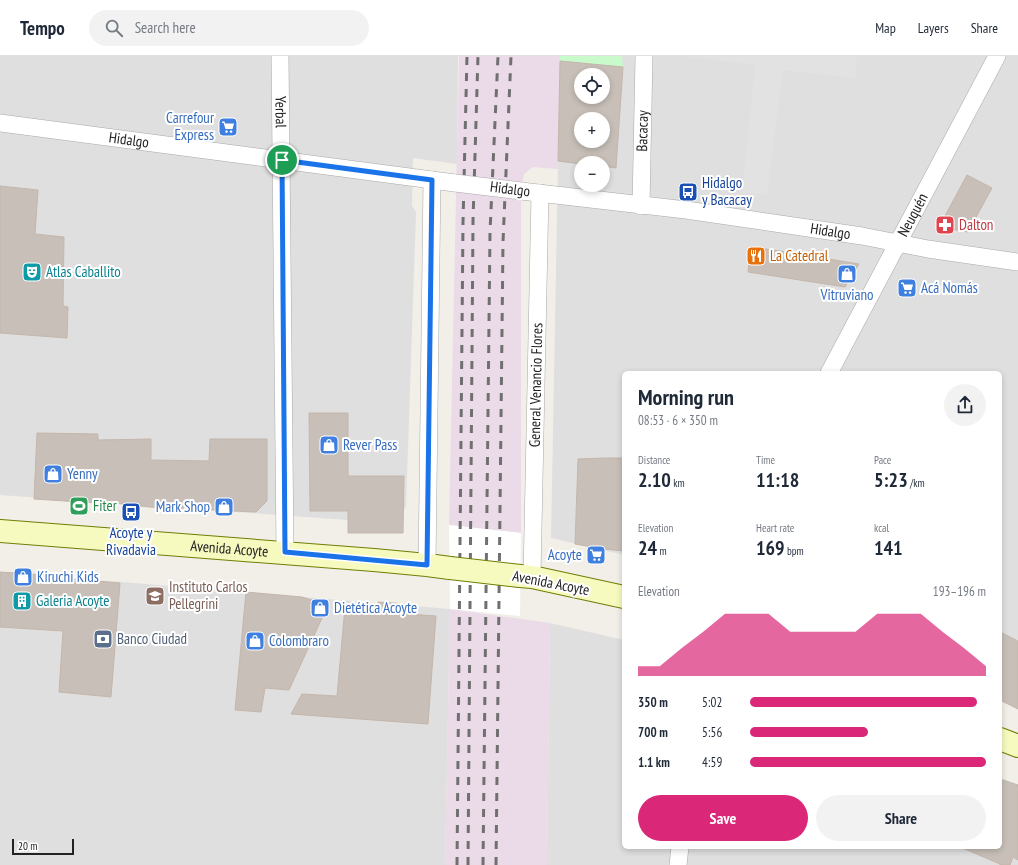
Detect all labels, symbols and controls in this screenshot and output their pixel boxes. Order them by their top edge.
search box [89,10,369,46]
text: Tempo [20,16,65,40]
icon: search [103,17,125,39]
text: Search here [135,18,196,37]
text: Map [875,19,896,37]
text: Layers [918,19,949,37]
text: Share [971,19,998,37]
map controls [574,68,610,192]
button: locate [574,68,610,104]
street label: Yerbal [271,96,291,129]
place label: Carrefour Express [166,108,215,144]
street label: Bacacay [632,110,652,152]
button: + [574,112,610,148]
supermarket icon: Carrefour Express [217,116,239,138]
street label: Hidalgo [108,127,150,152]
pin [265,143,299,177]
icon: arrive [271,149,293,171]
button: − [574,156,610,192]
place label: Hidalgo y Bacacay [702,173,752,209]
street label: Hidalgo [489,177,531,200]
bus stop icon: Hidalgo y Bacacay [677,181,699,203]
street label: Neuquén [893,190,932,240]
pharmacy icon: Dalton [934,214,956,236]
place label: Dalton [959,215,993,234]
street label: Hidalgo [809,218,852,243]
restaurant icon: La Catedral [745,245,767,267]
place label: La Catedral [770,246,829,265]
theatre icon: Atlas Caballito [21,261,43,283]
place label: Atlas Caballito [46,262,121,281]
shop icon: Vitruviano [836,263,858,285]
supermarket icon: Acá Nomás [896,277,918,299]
place label: Acá Nomás [921,278,978,297]
place label: Vitruviano [819,285,874,304]
street label: General Venancio Flores [525,323,546,447]
text: Morning run [638,383,734,411]
button: share [944,384,986,426]
text: 08:53 · 6 × 350 m [638,412,718,429]
shop icon: Rever Pass [318,434,340,456]
place label: Rever Pass [343,435,397,454]
text: Distance [638,453,670,467]
text: Time [756,453,775,467]
text: Pace [874,453,891,467]
shop icon: Yenny [42,463,64,485]
place label: Yenny [67,464,98,483]
text: 2.10 [638,467,671,493]
text: 11:18 [756,467,799,493]
text: 5:23 [874,467,908,493]
text: km [671,476,685,490]
text: /km [908,476,925,490]
sports icon: Fiter [68,495,90,517]
place label: Fiter [93,496,118,515]
shop icon: Mark Shop [213,496,235,518]
place label: Mark Shop [156,497,210,516]
bus stop icon: Acoyte y Rivadavia [120,501,142,523]
text: Elevation [638,521,673,535]
text: Heart rate [756,521,794,535]
text: kcal [874,521,889,535]
place label: Acoyte y Rivadavia [106,523,156,559]
text: 24 [638,535,657,561]
text: 169 [756,535,785,561]
text: 141 [874,535,903,561]
street label: Avenida Acoyte [190,536,269,561]
supermarket icon: Acoyte [585,544,607,566]
text: m [657,544,667,558]
text: bpm [785,544,804,558]
place label: Acoyte [548,545,582,564]
shop icon: Kiruchi Kids [12,566,34,588]
street label: Avenida Acoyte [511,566,591,599]
place label: Kiruchi Kids [37,567,99,586]
place label: Instituto Carlos Pellegrini [169,577,248,613]
text: Elevation [638,583,680,600]
text: 193–196 m [933,583,986,600]
school or university icon: Instituto Carlos Pellegrini [144,585,166,607]
building icon: Galeria Acoyte [11,590,33,612]
place label: Galeria Acoyte [36,591,109,610]
shop icon: Dietética Acoyte [309,597,331,619]
place label: Dietética Acoyte [334,598,417,617]
bank icon: Banco Ciudad [92,628,114,650]
place label: Banco Ciudad [117,629,187,648]
shop icon: Colombraro [244,630,266,652]
place label: Colombraro [269,631,329,650]
text: 350 m [638,694,668,711]
text: 5:02 [702,694,722,711]
text: 700 m [638,724,668,741]
text: 5:56 [702,724,722,741]
text: 1.1 km [638,754,670,771]
text: 4:59 [702,754,722,771]
button: Save [638,795,808,841]
button: Share [816,795,986,841]
scale bar [12,837,74,856]
text: 20 m [18,839,37,853]

